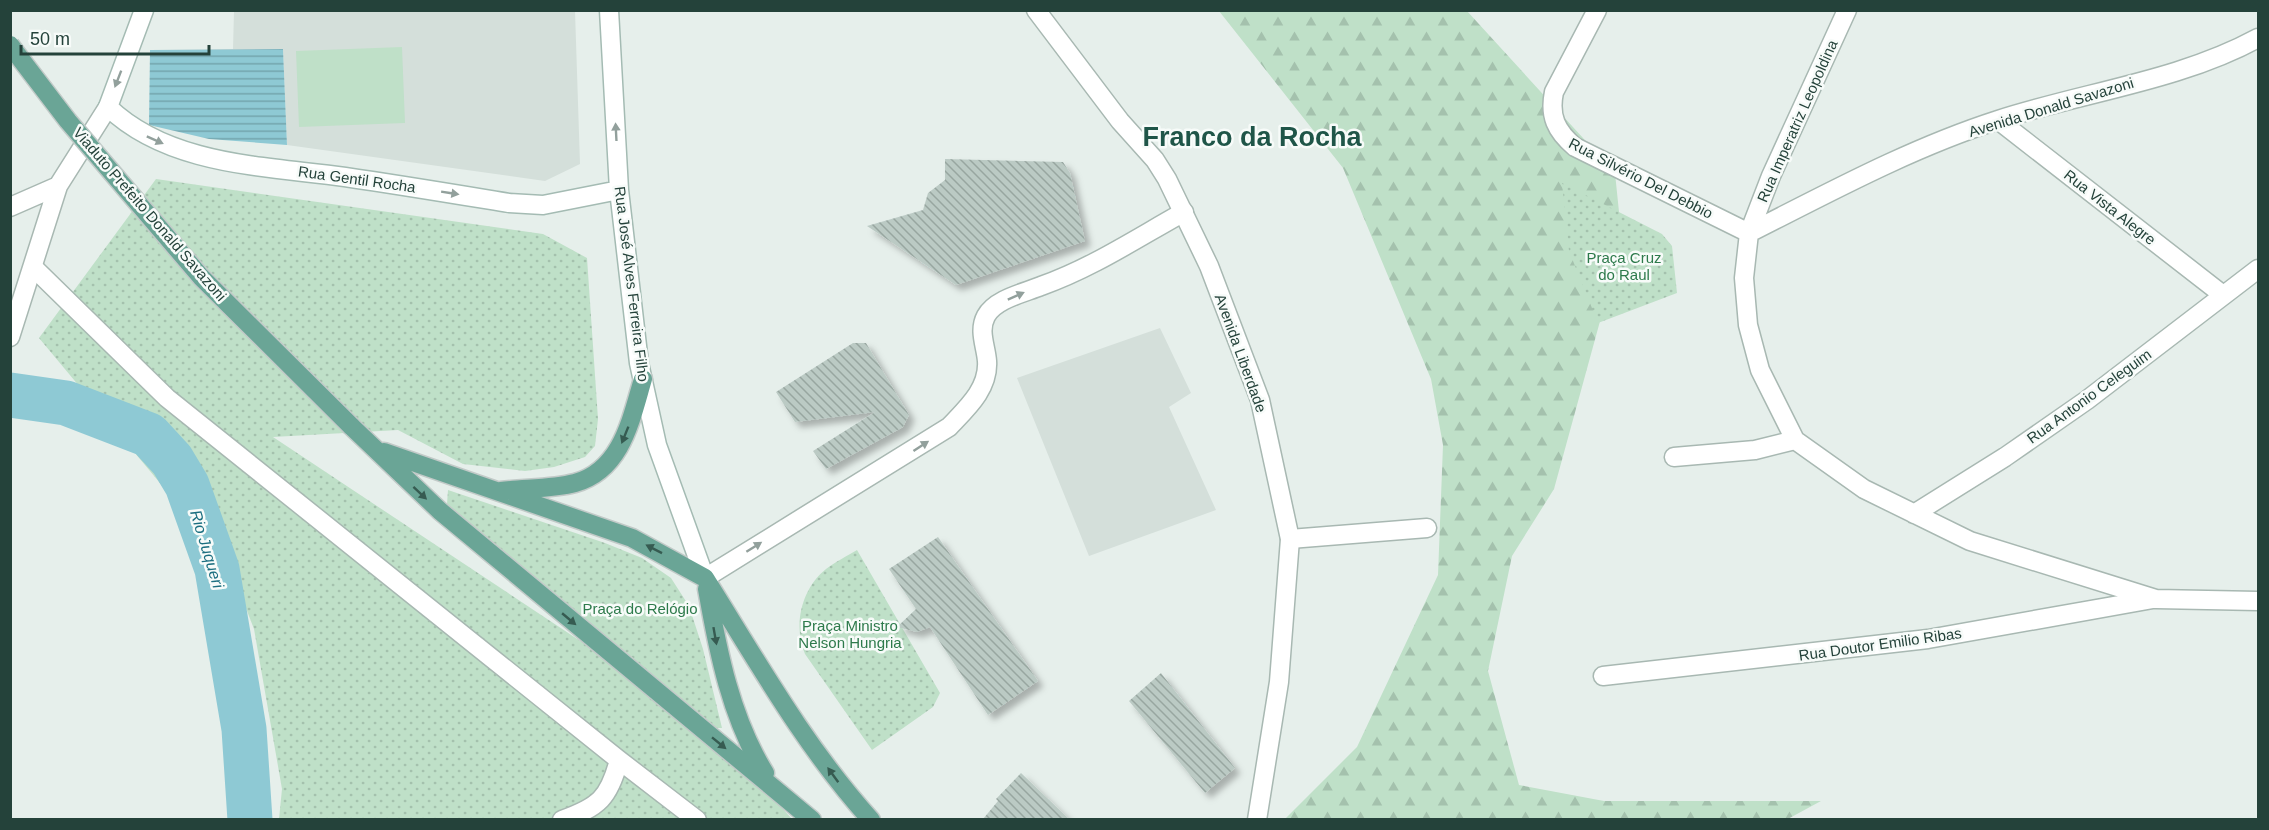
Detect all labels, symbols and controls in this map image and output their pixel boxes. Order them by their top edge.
scale bar [21,18,208,56]
text: 50 m [30,29,70,49]
street label: Rua Imperatriz Leopoldina [1753,37,1841,205]
one-way arrow [113,70,123,88]
street label: Avenida Donald Savazoni [1967,74,2135,140]
one-way arrow [611,122,620,141]
district label: Franco da Rocha [1142,122,1363,152]
street label: Viaduto Prefeito Donald Savazoni [70,124,230,304]
street label: Rua Silvério Del Debbio [1566,134,1716,222]
one-way arrow [147,135,165,145]
street label: Rua Gentil Rocha [297,162,417,196]
street label: Rua Vista Alegre [2061,166,2159,248]
street label: Rua José Alves Ferreira Filho [612,185,652,383]
one-way arrow [440,189,459,198]
park label: Praça Cruz do Raul [1586,249,1662,283]
street label: Avenida Liberdade [1212,291,1270,415]
one-way arrow [1007,292,1024,301]
street label: Rua Antonio Celeguim [2024,345,2154,447]
one-way arrow [620,426,630,444]
one-way arrow [913,441,929,452]
one-way arrow [412,486,427,499]
water label: Rio Juqueri [187,508,227,591]
one-way arrow [746,541,762,552]
one-way arrow [645,544,662,554]
park label: Praça do Relógio [582,600,698,617]
one-way arrow [561,612,576,625]
park label: Praça Ministro Nelson Hungria [798,617,902,651]
street label: Rua Doutor Emilio Ribas [1797,624,1963,664]
one-way arrow [711,626,720,645]
one-way arrow [712,736,727,748]
one-way arrow [827,768,839,784]

